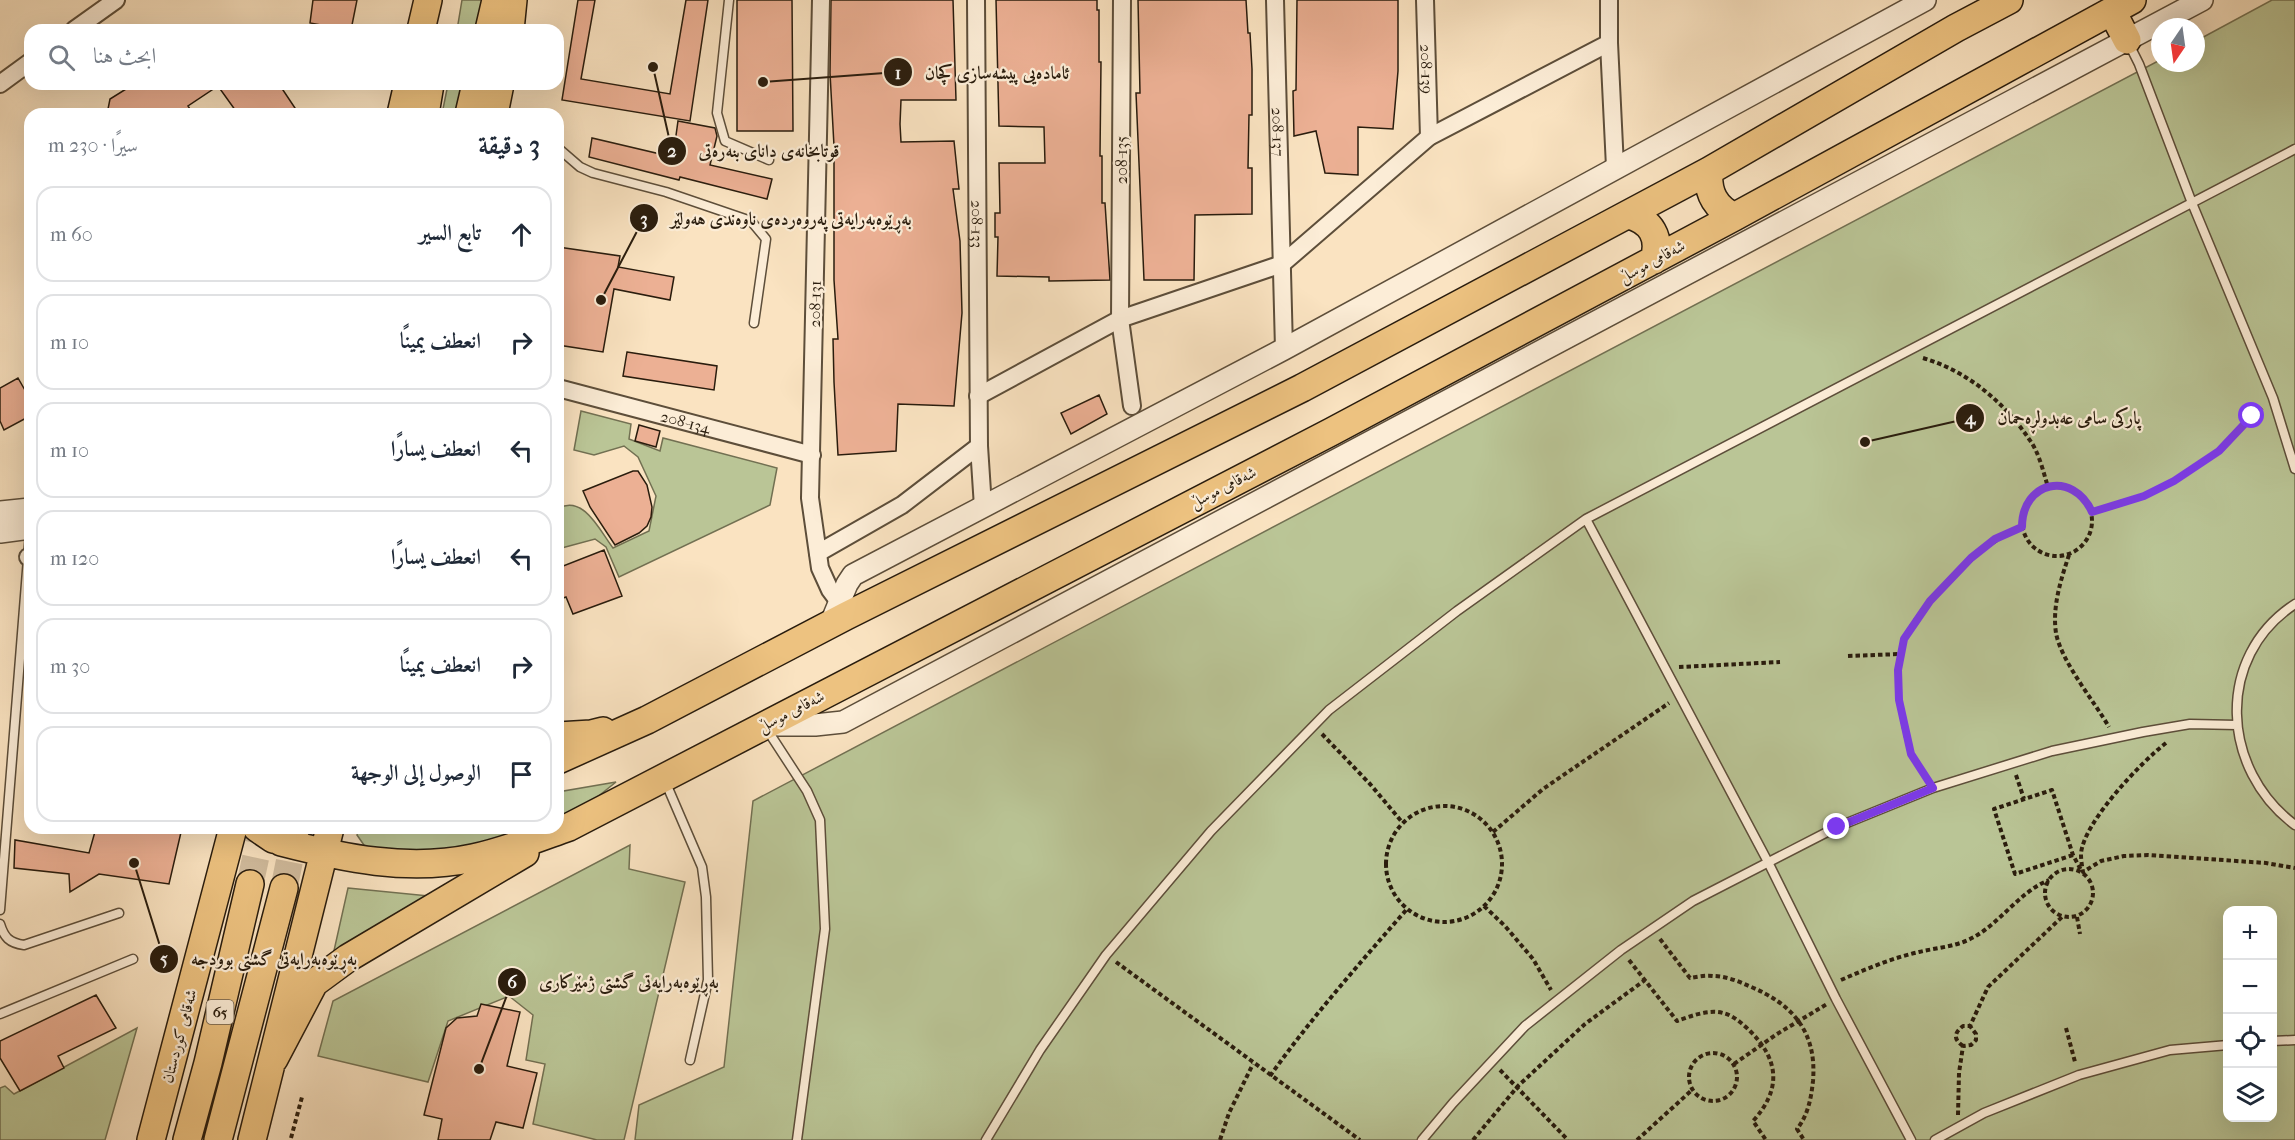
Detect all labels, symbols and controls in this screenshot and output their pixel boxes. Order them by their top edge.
north arrow [2151,18,2205,72]
search box [24,24,564,90]
icon: search [45,41,78,74]
text: ابحث هنا [93,43,156,69]
street label: 208-139 [1417,44,1437,94]
callout: ئامادەیی پیشەسازی کچان [883,54,1081,90]
text: 1 [895,63,901,84]
text: ئامادەیی پیشەسازی کچان [925,63,1070,86]
street label: 208-137 [1268,107,1289,157]
text: 3 دقيقة [478,130,540,161]
callout: قوتابخانەی دانای بنەرەتی [657,133,852,169]
text: سيرًا · 230 m [48,134,138,157]
street label: 208-135 [1112,136,1131,184]
text: 2 [667,141,677,162]
text: قوتابخانەی دانای بنەرەتی [697,141,840,162]
callout: بەڕێوەبەرایەتی پەروەردەی ناوەندی هەولێر [629,200,924,236]
street label: 208-133 [968,200,987,248]
text: 3 [640,209,648,230]
text: بەڕێوەبەرایەتی پەروەردەی ناوەندی هەولێر [668,209,912,234]
icon: ahead [505,218,538,251]
text: تابع السير [419,220,481,246]
text: 60 m [50,223,93,246]
street label: شەقامی موسڵ [1616,236,1689,288]
street label: 208-131 [805,280,825,328]
icon: right [505,326,538,359]
text: انعطف يمينًا [400,328,481,354]
text: 10 m [50,331,89,354]
callout: پارکی سامی عەبدولڕەحمان [1955,400,2153,436]
route start [2238,402,2264,428]
street label: 208-134 [659,406,713,437]
text: پارکی سامی عەبدولڕەحمان [1997,407,2142,434]
text: 4 [1964,408,1977,429]
icon: left [505,434,538,467]
text: انعطف يسارًا [391,436,481,462]
text: 10 m [50,439,89,462]
street label: شەقامی موسڵ [1187,462,1260,514]
icon: left [505,542,538,575]
text: انعطف يسارًا [391,544,481,570]
text: 120 m [50,547,99,570]
icon: right [505,650,538,683]
text: انعطف يمينًا [400,652,481,678]
text: 30 m [50,655,90,678]
street label: شەقامی موسڵ [755,686,828,738]
icon: arrive [505,758,538,791]
text: الوصول إلى الوجهة [351,760,481,786]
route end [1823,813,1849,839]
map controls [2223,906,2277,1122]
button: + [2223,906,2277,960]
callout: بەڕێوەبەرایەتی گشتی بوودجە [149,941,369,977]
text: 5 [160,949,168,970]
text: بەڕێوەبەرایەتی گشتی بوودجە [191,949,357,974]
button: − [2223,960,2277,1014]
callout: بەڕێوەبەرایەتی گشتی ژمێركاری [497,964,731,1000]
text: 6 [507,972,518,993]
text: بەڕێوەبەرایەتی گشتی ژمێركاری [539,972,719,997]
street label: شەقامی کوردستان [157,987,202,1085]
road number: 65 [206,1000,234,1024]
button: locate [2223,1014,2277,1068]
button: layers [2223,1068,2277,1122]

